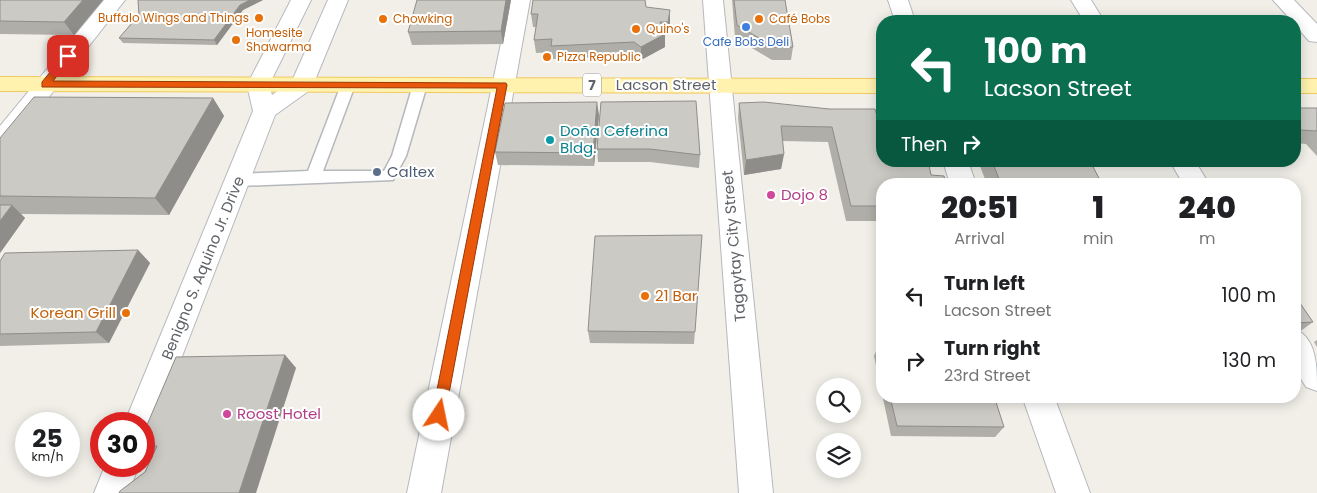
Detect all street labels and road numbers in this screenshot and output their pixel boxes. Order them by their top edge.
road number: 7 [583,74,601,96]
street label: Lacson Street [616,74,716,95]
street label: Tagaytay City Street [716,169,751,323]
street label: Benigno S. Aquino Jr. Drive [156,173,249,363]

